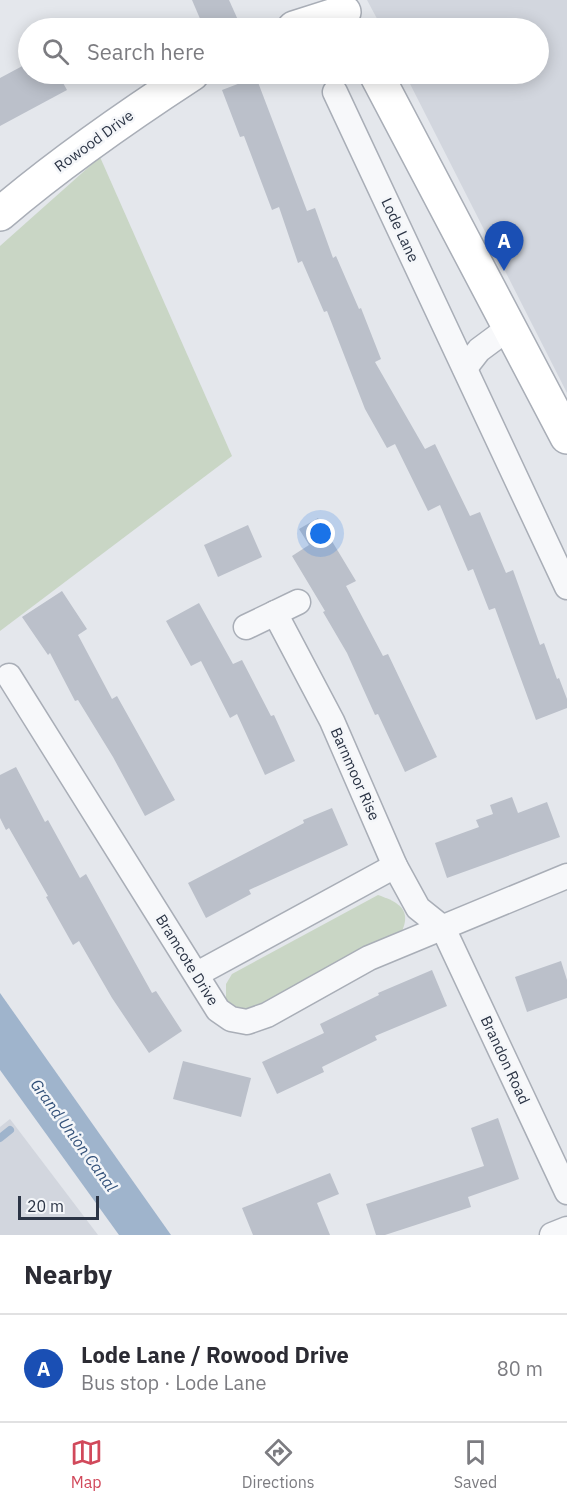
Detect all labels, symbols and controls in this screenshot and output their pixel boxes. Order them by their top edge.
search box [18,18,549,84]
icon: search [39,35,72,68]
text: Search here [87,37,205,66]
street label: Rowood Drive [50,106,137,176]
street label: Lode Lane [377,195,424,265]
pin: A [484,222,524,271]
your location [306,519,335,548]
street label: Barnmoor Rise [327,724,384,823]
street label: Bramcote Drive [152,911,223,1009]
street label: Brandon Road [477,1013,534,1107]
water label: Grand Union Canal [26,1075,122,1196]
scale bar [18,1193,99,1220]
text: 20 m [27,1196,64,1216]
text: Nearby [24,1257,112,1291]
text: Lode Lane / Rowood Drive [81,1340,349,1369]
text: A [37,1355,50,1382]
text: 80 m [497,1355,543,1382]
text: Bus stop · Lode Lane [81,1369,267,1396]
tab: Map [70,1436,103,1492]
tab: Directions [242,1436,315,1492]
tab: Saved [454,1436,497,1492]

